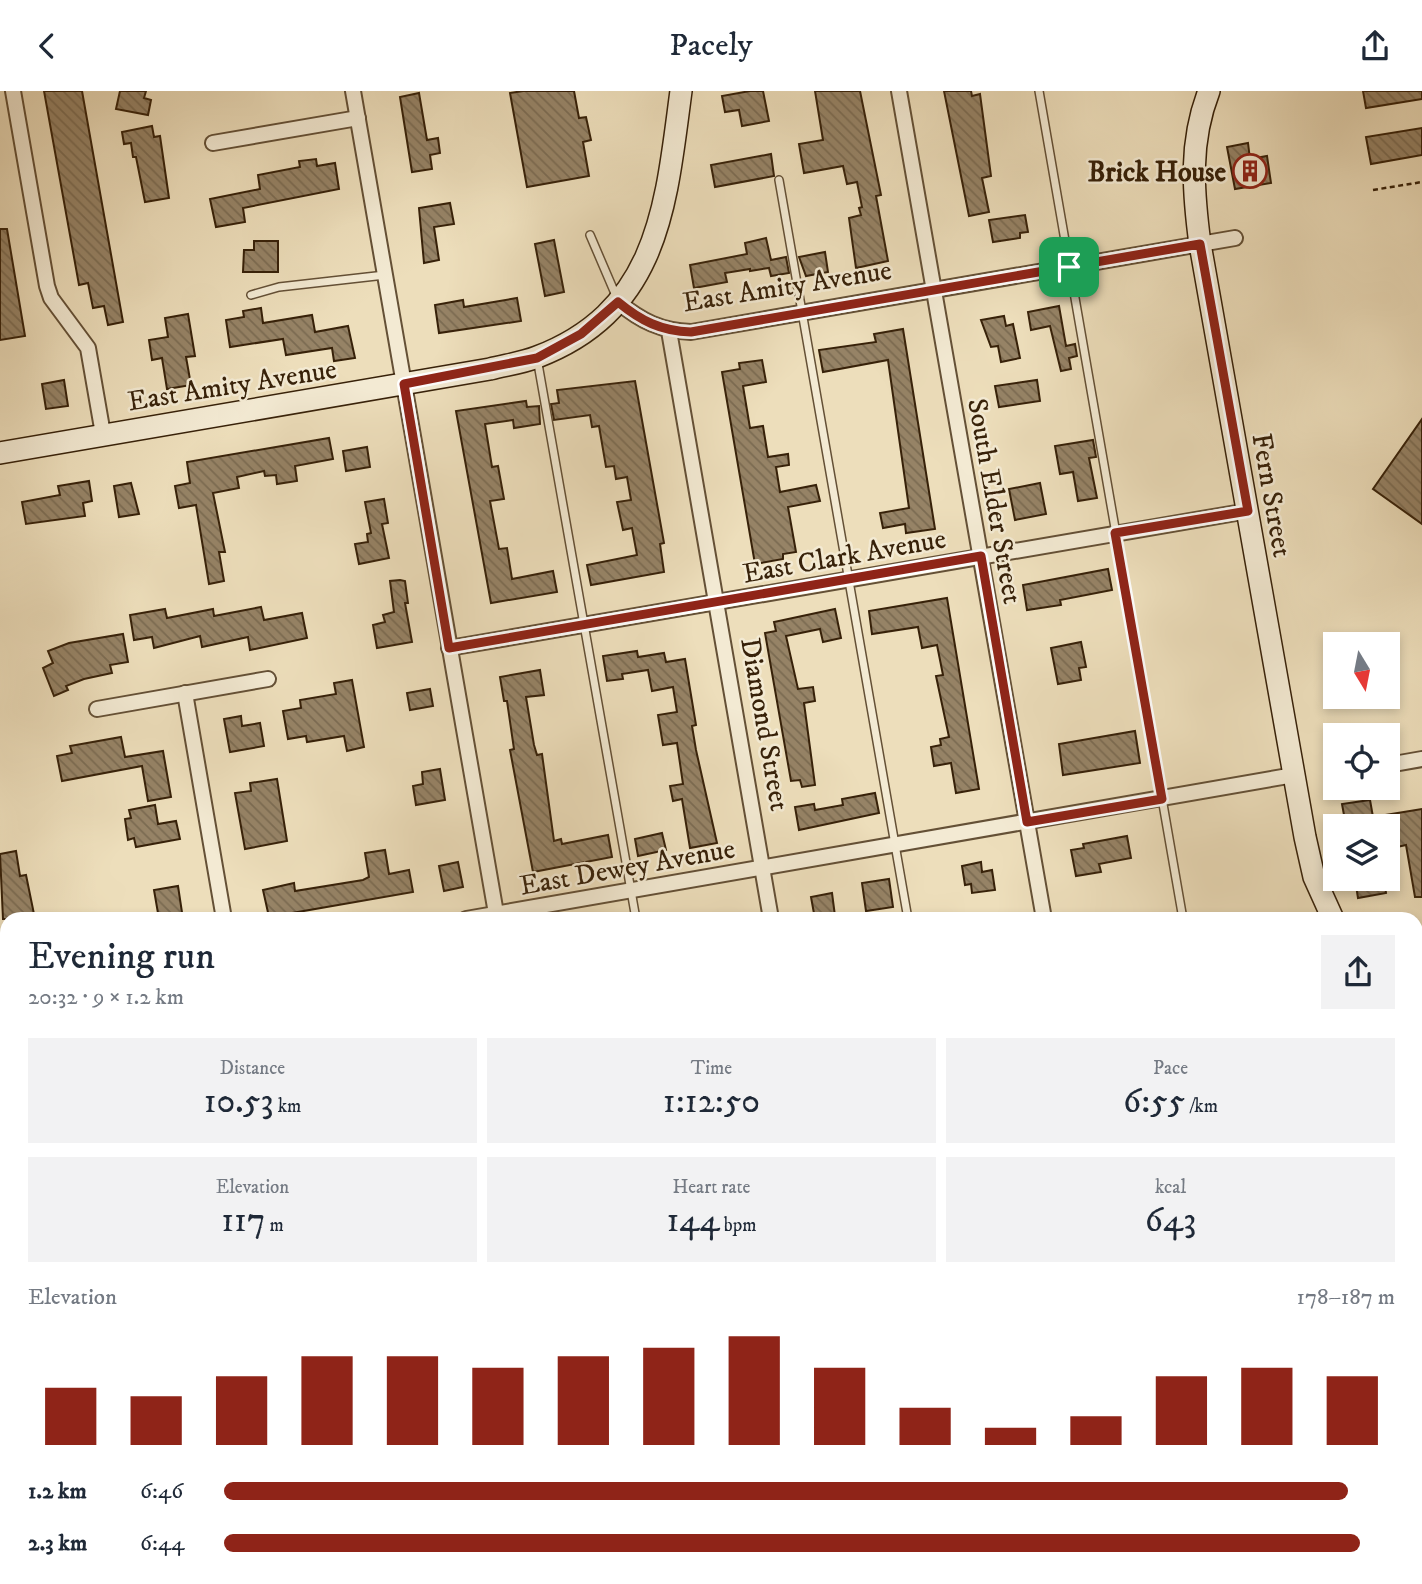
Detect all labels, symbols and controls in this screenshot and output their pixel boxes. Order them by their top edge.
text: Pacely [669,26,753,66]
icon: back [28,27,66,65]
icon: share [1356,27,1394,65]
building icon: Brick House [1231,152,1269,190]
place label: Brick House [1088,155,1226,190]
pin [1039,237,1099,297]
icon: arrive [1050,248,1088,286]
street label: East Amity Avenue [680,253,894,320]
street label: East Amity Avenue [125,352,339,419]
street label: South Elder Street [959,396,1030,607]
street label: Fern Street [1243,431,1300,560]
street label: East Clark Avenue [740,521,949,592]
north arrow [1323,632,1400,709]
map controls [1323,632,1400,891]
street label: Diamond Street [732,635,797,814]
button: locate [1323,723,1400,800]
button: layers [1323,814,1400,891]
street label: East Dewey Avenue [517,831,738,904]
text: Evening run [28,933,215,981]
button: share [1321,935,1395,1009]
text: 20:32 · 9 × 1.2 km [28,983,184,1012]
text: Distance [220,1057,285,1080]
text: Time [691,1057,732,1080]
text: Pace [1153,1057,1188,1080]
text: 10.53 [204,1080,274,1124]
text: 1:12:50 [663,1080,760,1124]
text: 6:55 [1123,1080,1185,1124]
text: km [274,1095,301,1118]
text: /km [1185,1095,1218,1118]
text: Elevation [216,1176,289,1199]
text: Heart rate [673,1176,750,1199]
text: kcal [1155,1176,1186,1199]
text: 117 [221,1199,265,1243]
text: 144 [667,1199,720,1243]
text: 643 [1145,1199,1196,1243]
text: m [265,1214,284,1237]
text: bpm [720,1214,756,1237]
text: Elevation [28,1283,117,1312]
text: 178–187 m [1297,1283,1395,1312]
text: 1.2 km [28,1477,87,1506]
text: 6:46 [140,1477,183,1506]
text: 2.3 km [28,1529,87,1558]
text: 6:44 [140,1529,184,1558]

